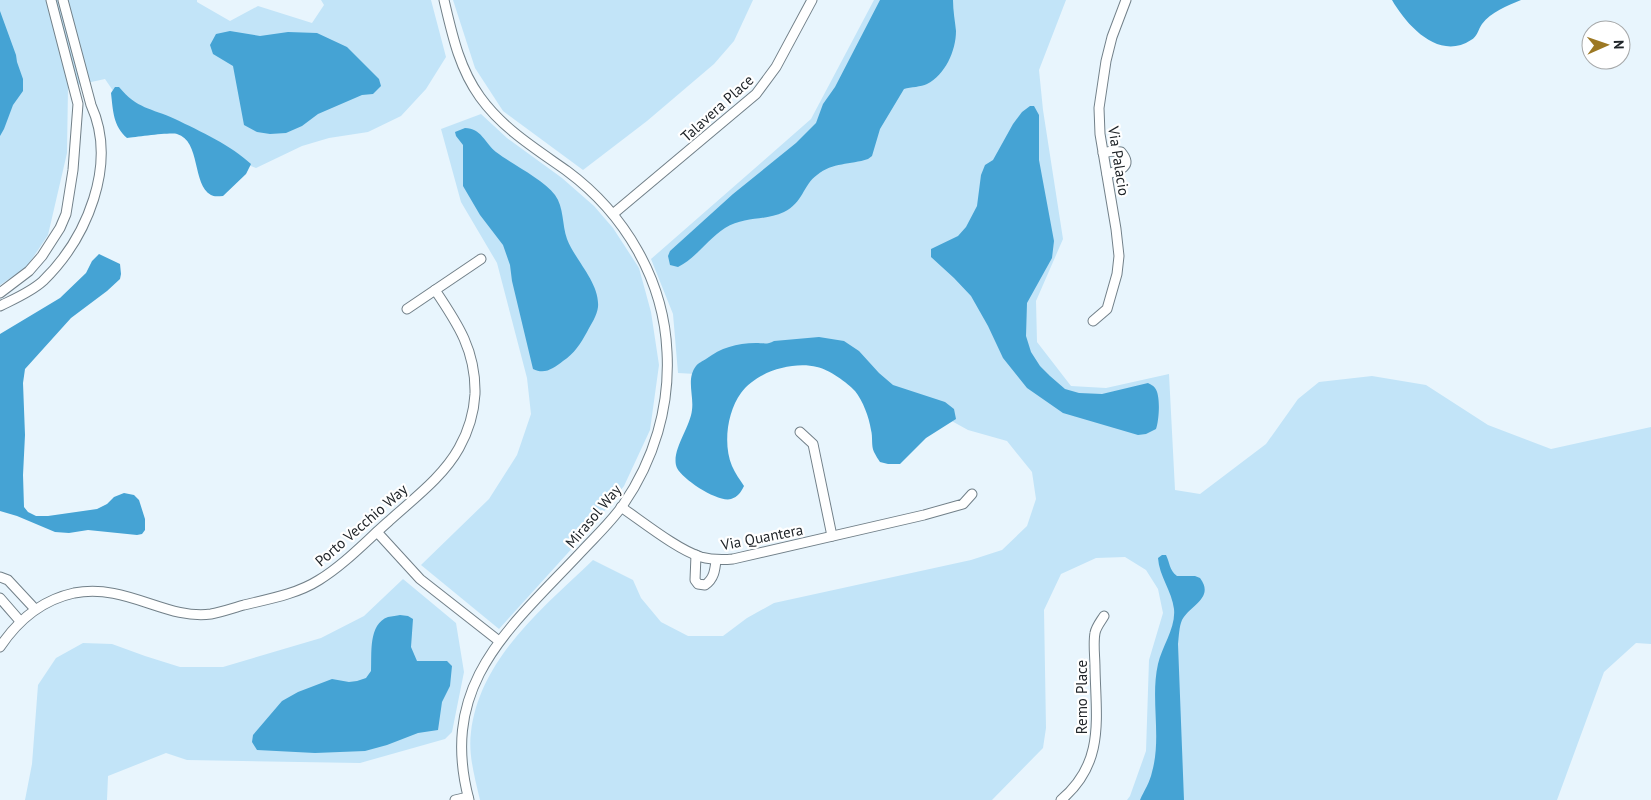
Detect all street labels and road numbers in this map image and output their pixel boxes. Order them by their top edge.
street label: Talavera Place [677,70,757,146]
street label: Via Palacio [1104,124,1134,197]
street label: Porto Vecchio Way [311,480,411,570]
street label: Mirasol Way [561,480,625,552]
street label: Via Quantera [718,520,805,554]
street label: Remo Place [1072,660,1091,734]

